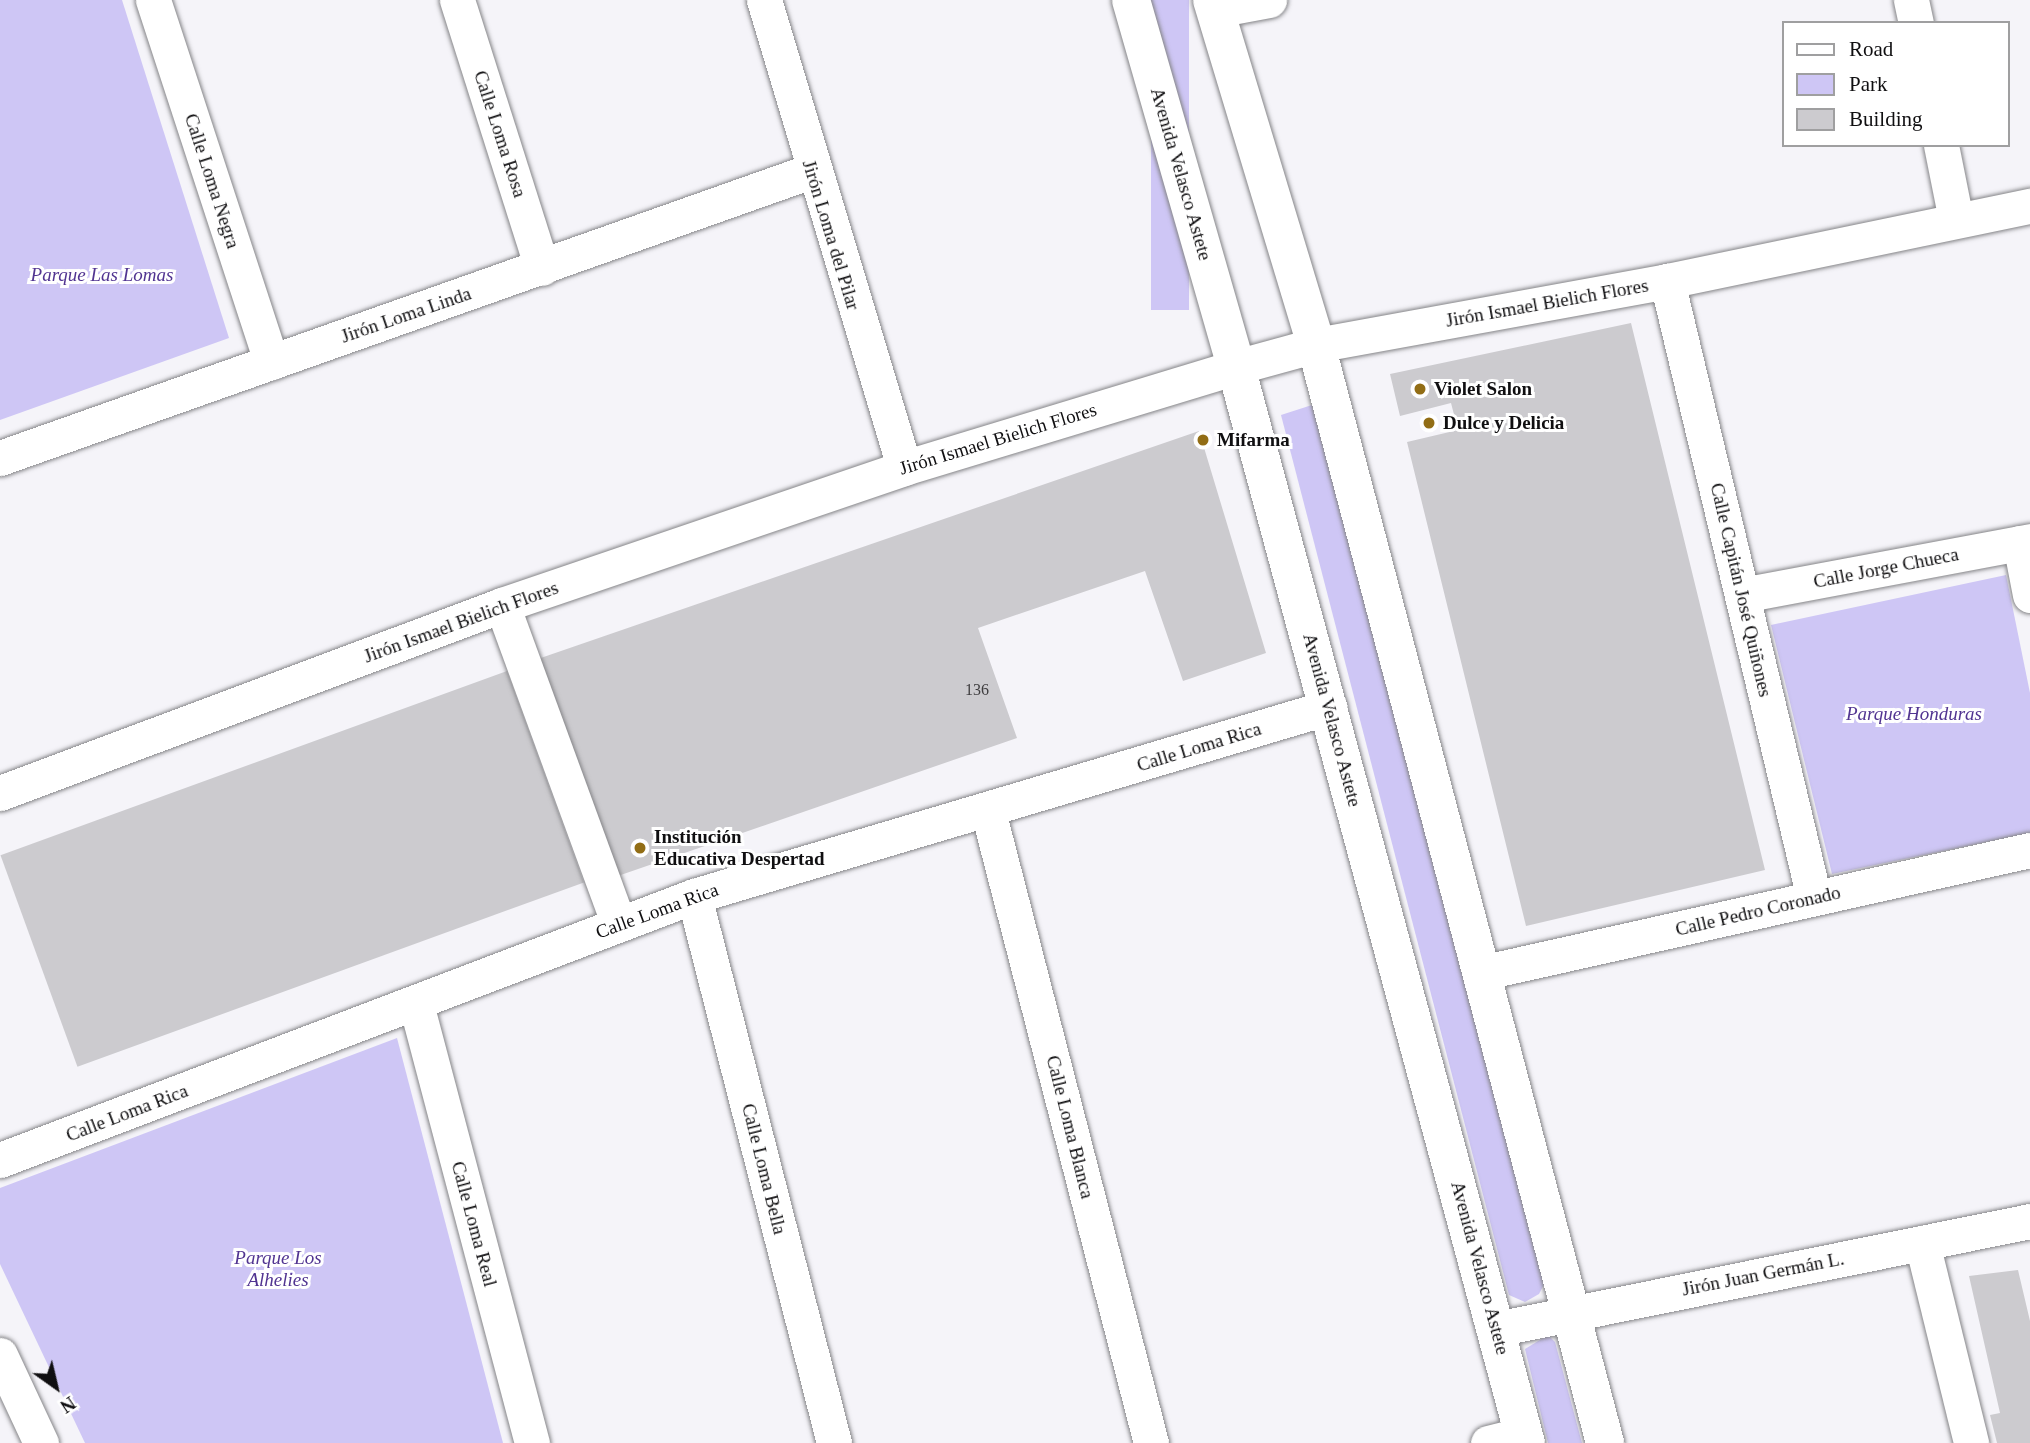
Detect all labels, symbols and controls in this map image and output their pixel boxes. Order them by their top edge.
legend [1782,21,2009,147]
text: Road [1849,37,1893,61]
street label: Calle Loma Rosa [469,68,531,200]
text: Park [1849,72,1888,96]
street label: Avenida Velasco Astete [1145,84,1217,264]
text: Building [1849,107,1923,131]
street label: Calle Loma Negra [179,111,245,251]
street label: Jirón Loma del Pilar [797,157,865,313]
park label: Parque Las Lomas [31,264,173,286]
street label: Jirón Ismael Bielich Flores [1444,274,1650,332]
street label: Jirón Loma Linda [338,282,474,348]
place label: Violet Salon [1434,378,1532,400]
marker: Violet Salon [1412,381,1428,397]
street label: Jirón Ismael Bielich Flores [897,398,1099,480]
place label: Dulce y Delicia [1443,412,1564,434]
marker: Dulce y Delicia [1421,415,1437,431]
place label: Mifarma [1217,429,1290,451]
marker: Mifarma [1195,432,1211,448]
street label: Calle Capitán José Quiñones [1705,481,1777,699]
street label: Calle Jorge Chueca [1811,543,1961,593]
street label: Jirón Ismael Bielich Flores [361,576,561,668]
street label: Avenida Velasco Astete [1298,630,1366,810]
house number: 136 [965,680,989,700]
park label: Parque Honduras [1846,703,1982,725]
street label: Calle Loma Rica [1134,717,1264,777]
place label: Institución Educativa Despertad [654,826,824,870]
marker: Institución Educativa Despertad [632,840,648,856]
street label: Calle Loma Rica [593,878,721,944]
street label: Calle Pedro Coronado [1673,881,1843,941]
street label: Calle Loma Blanca [1041,1053,1099,1201]
street label: Calle Loma Rica [63,1079,191,1147]
street label: Calle Loma Bella [737,1101,791,1237]
street label: Calle Loma Real [446,1159,502,1289]
street label: Avenida Velasco Astete [1446,1178,1514,1358]
park label: Parque Los Alhelies [234,1247,322,1291]
street label: Jirón Juan Germán L. [1680,1247,1846,1301]
north arrow [21,1352,91,1422]
text: N [56,1392,80,1417]

